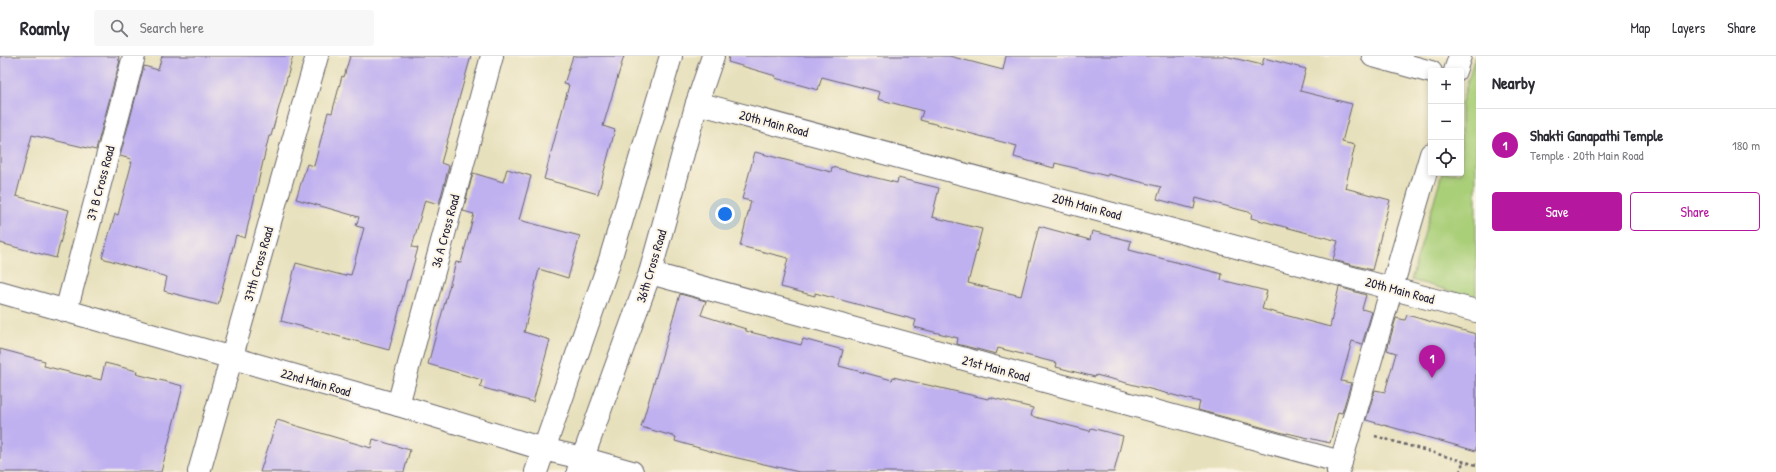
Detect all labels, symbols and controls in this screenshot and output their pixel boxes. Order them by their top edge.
search box [94,10,374,46]
text: Roamly [20,15,70,41]
icon: search [108,17,130,39]
text: Search here [140,17,204,38]
text: Map [1630,18,1650,37]
text: Layers [1672,18,1705,37]
text: Share [1727,18,1756,37]
map controls [1428,68,1464,176]
button: + [1428,68,1464,104]
text: Nearby [1492,71,1535,94]
button: − [1428,104,1464,140]
street label: 20th Main Road [738,105,810,141]
text: Shakti Ganapathi Temple [1530,125,1663,146]
text: 1 [1503,136,1507,154]
text: 180 m [1732,136,1760,154]
button: locate [1428,140,1464,176]
street label: 37 B Cross Road [81,144,119,222]
text: Temple · 20th Main Road [1530,146,1644,164]
street label: 20th Main Road [1051,188,1123,224]
street label: 36 A Cross Road [427,192,463,270]
button: Save [1492,192,1622,231]
button: Share [1630,192,1760,231]
your location [715,204,735,224]
street label: 37th Cross Road [239,225,277,303]
street label: 36th Cross Road [631,227,671,305]
street label: 20th Main Road [1364,272,1436,308]
pin: 1 [1419,345,1445,378]
street label: 21st Main Road [960,350,1032,386]
street label: 22nd Main Road [279,363,353,401]

